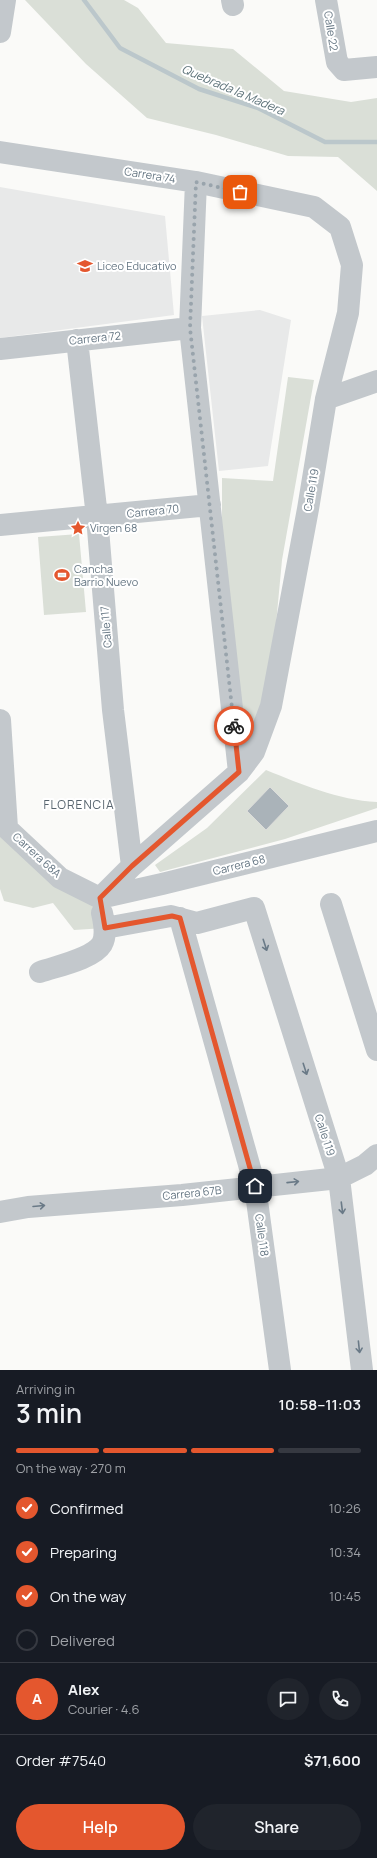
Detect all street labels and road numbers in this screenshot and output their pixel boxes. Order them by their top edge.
street label: Calle 22 [321,10,342,52]
street label: Carrera 74 [123,163,177,186]
street label: Carrera 72 [68,327,122,348]
street label: Calle 119 [299,467,322,512]
street label: Carrera 70 [126,500,180,521]
street label: Calle 117 [96,606,115,649]
street label: Carrera 68A [10,829,65,880]
street label: Carrera 68 [211,851,267,878]
street label: Calle 119 [312,1112,339,1158]
street label: Carrera 67B [162,1182,223,1203]
street label: Calle 118 [252,1213,273,1257]

